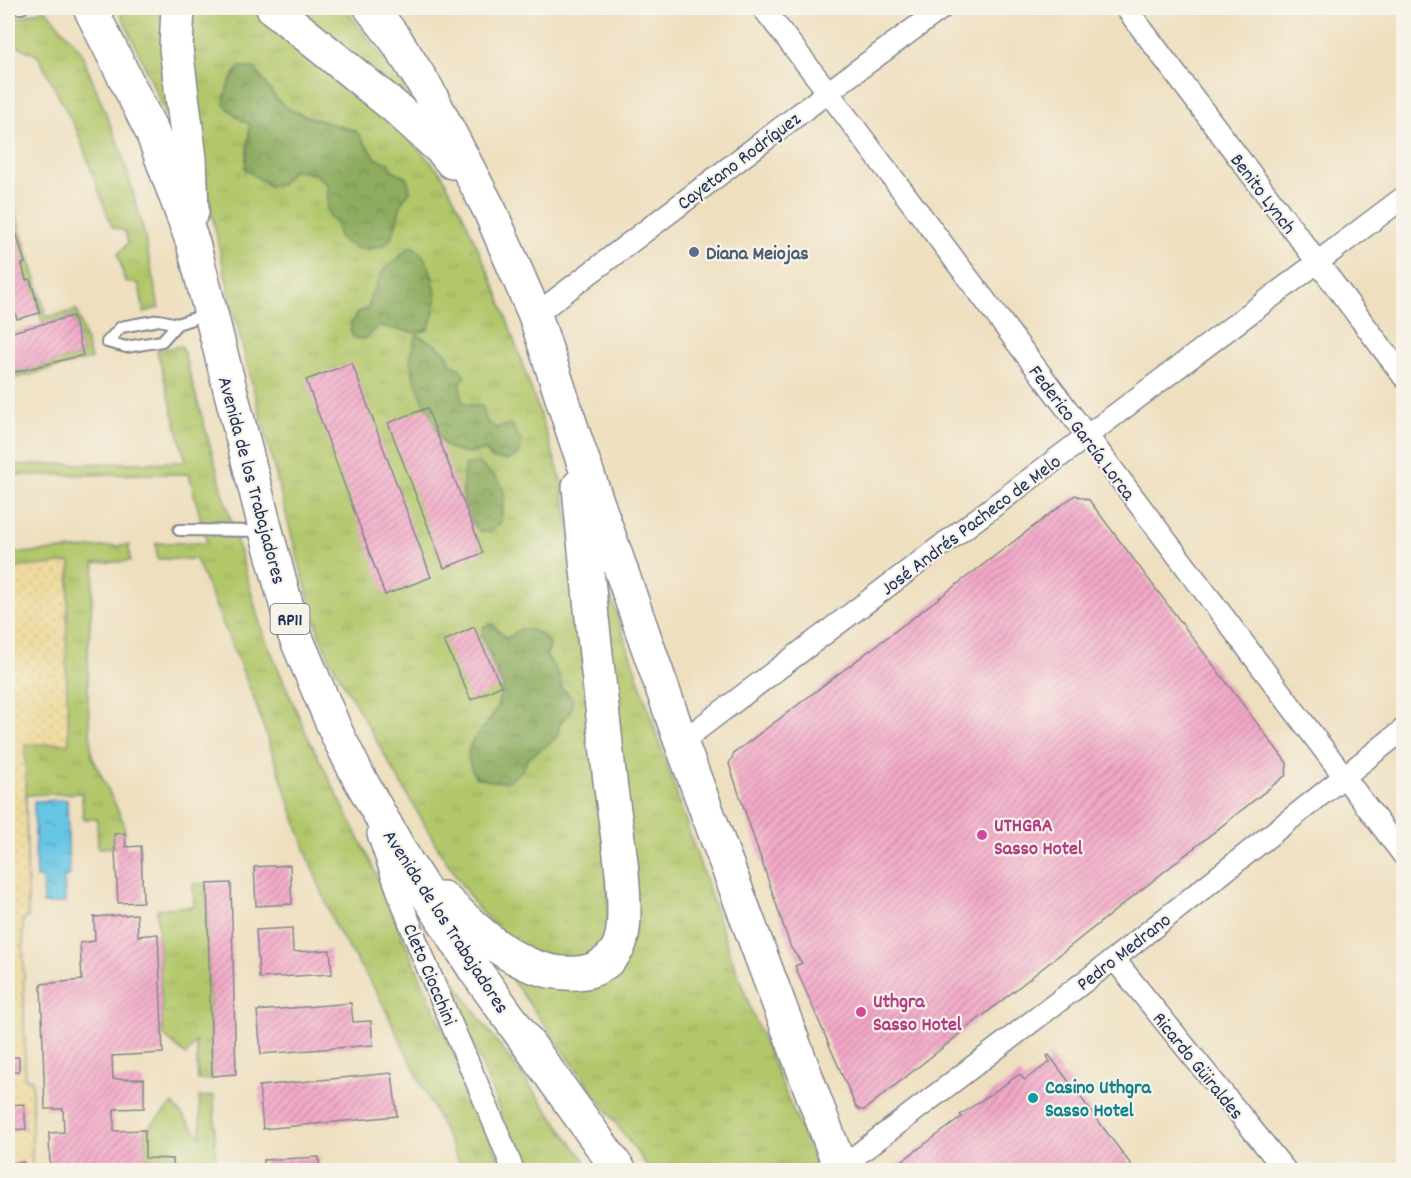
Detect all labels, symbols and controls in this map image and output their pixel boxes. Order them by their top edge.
street label: Cayetano Rodríguez [672,106,808,218]
street label: Benito Lynch [1222,149,1301,241]
place label: Diana Meiojas [706,241,809,269]
marker: Diana Meiojas [687,245,701,259]
street label: Federico García Lorca [1020,360,1141,508]
street label: Avenida de los Trabajadores [209,374,291,588]
street label: José Andrés Pacheco de Melo [876,449,1068,604]
road number: RP11 [270,604,310,634]
place label: UTHGRA Sasso Hotel [994,813,1083,864]
street label: Avenida de los Trabajadores [374,825,515,1020]
marker: UTHGRA Sasso Hotel [975,828,989,842]
street label: Pedro Medrano [1072,907,1178,999]
street label: Cleto Ciocchini [394,920,462,1031]
place label: Uthgra Sasso Hotel [873,989,962,1040]
marker: Uthgra Sasso Hotel [854,1005,868,1019]
street label: Ricardo Güiraldes [1144,1007,1249,1127]
place label: Casino Uthgra Sasso Hotel [1045,1075,1151,1126]
marker: Casino Uthgra Sasso Hotel [1026,1091,1040,1105]

